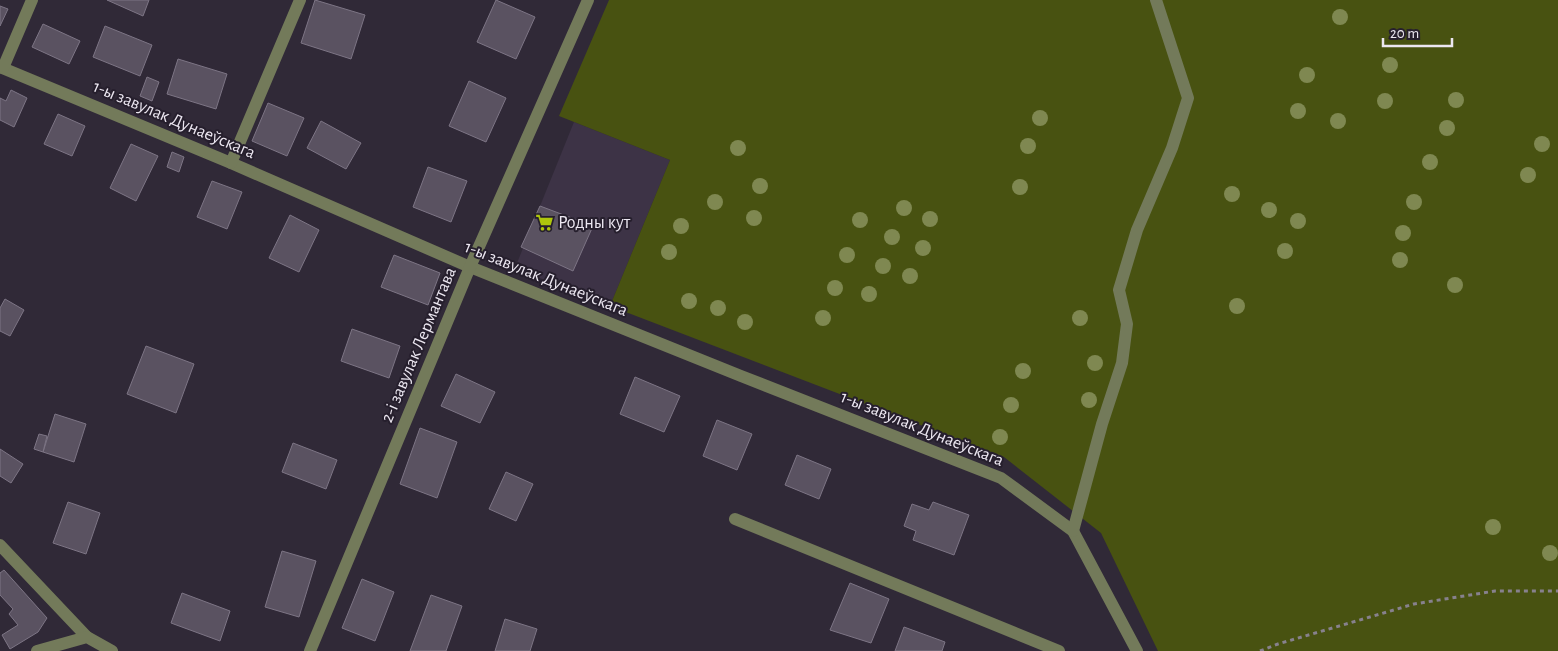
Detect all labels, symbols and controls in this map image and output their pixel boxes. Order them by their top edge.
scale bar [1383,15,1452,47]
text: 20 m [1390,26,1419,41]
street label: 1-ы завулак Дунаеўскага [90,78,258,162]
supermarket icon: Родны кут [534,213,554,233]
place label: Родны кут [558,214,631,232]
street label: 1-ы завулак Дунаеўскага [462,238,630,320]
street label: 2-і завулак Лермантава [378,265,460,425]
street label: 1-ы завулак Дунаеўскага [838,388,1006,470]

